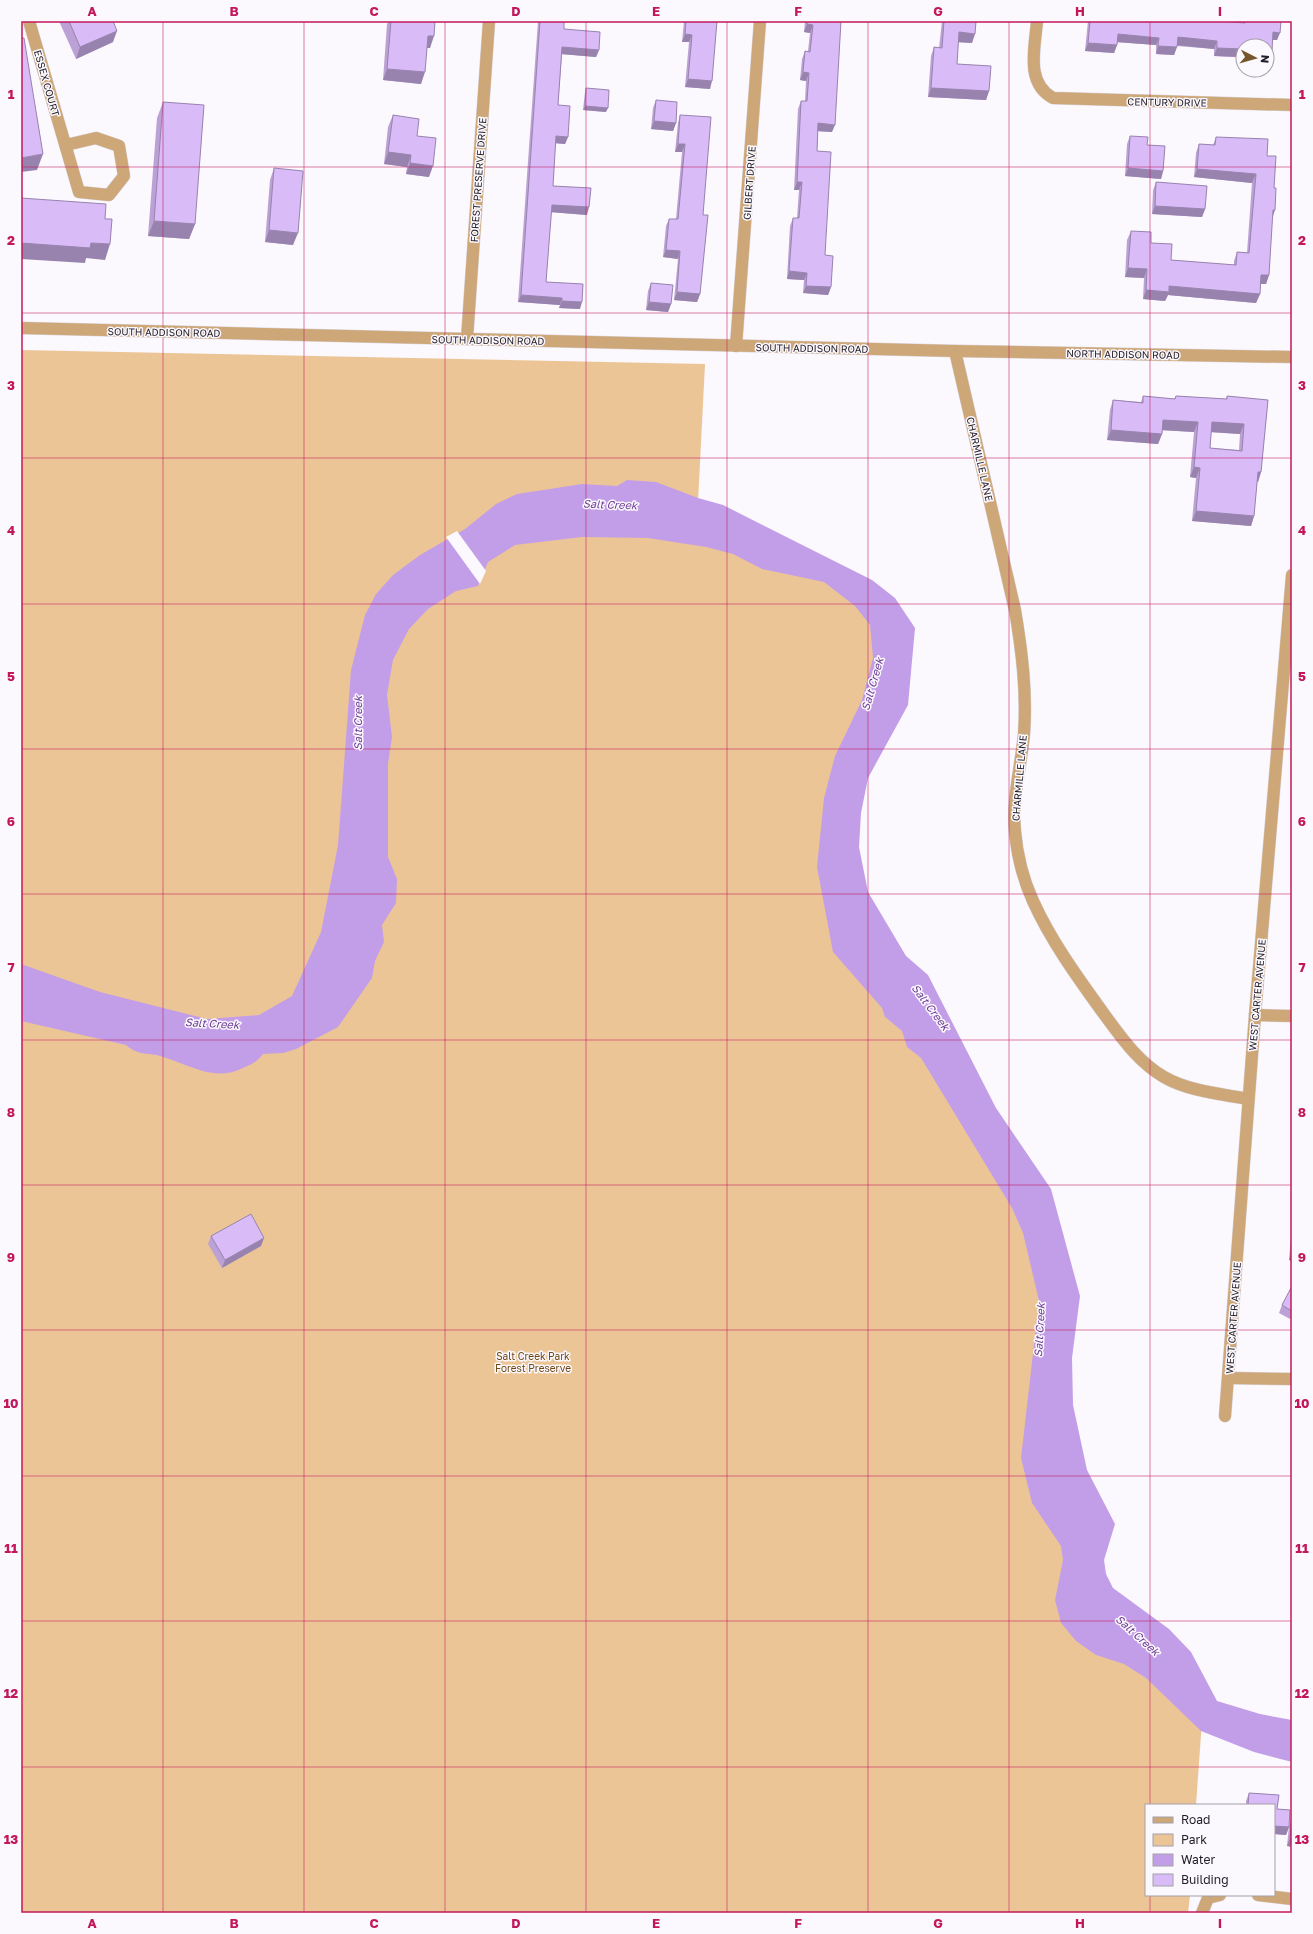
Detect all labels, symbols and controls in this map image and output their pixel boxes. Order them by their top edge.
text: A [87,3,97,19]
text: B [229,3,239,19]
text: C [369,3,379,19]
text: D [511,3,521,19]
text: E [652,3,660,19]
text: F [794,3,802,19]
text: G [933,3,943,19]
text: H [1075,3,1085,19]
text: I [1218,3,1222,19]
north arrow [1235,38,1275,78]
street label: ESSEX COURT [32,48,62,118]
text: N [1259,54,1272,64]
text: 1 [8,86,15,102]
text: 1 [1299,86,1306,102]
street label: CENTURY DRIVE [1127,95,1207,109]
street label: FOREST PRESERVE DRIVE [468,117,488,243]
street label: GILBERT DRIVE [740,146,758,220]
text: 2 [7,232,15,248]
text: 2 [1298,232,1306,248]
street label: SOUTH ADDISON ROAD [107,325,221,339]
street label: SOUTH ADDISON ROAD [431,333,545,347]
street label: SOUTH ADDISON ROAD [755,341,869,355]
street label: NORTH ADDISON ROAD [1066,347,1180,361]
text: 3 [7,377,15,393]
text: 3 [1298,377,1306,393]
street label: CHARMILLE LANE [964,416,996,502]
water label: Salt Creek [583,497,639,512]
text: 4 [7,522,15,538]
text: 4 [1298,522,1306,538]
water label: Salt Creek [858,654,886,712]
text: 5 [7,668,15,684]
text: 5 [1298,668,1306,684]
water label: Salt Creek [351,694,364,750]
street label: CHARMILLE LANE [1009,735,1029,821]
text: 6 [7,813,15,829]
text: 6 [1298,813,1306,829]
street label: WEST CARTER AVENUE [1246,939,1268,1051]
text: 7 [7,959,15,975]
text: 7 [1298,959,1306,975]
water label: Salt Creek [909,981,954,1034]
water label: Salt Creek [185,1015,241,1031]
text: 8 [7,1104,15,1120]
text: 8 [1298,1104,1306,1120]
text: 9 [7,1249,15,1265]
text: 9 [1298,1249,1306,1265]
street label: WEST CARTER AVENUE [1223,1262,1243,1374]
water label: Salt Creek [1031,1301,1047,1357]
park label: Salt Creek Park Forest Preserve [495,1350,571,1374]
text: 10 [3,1395,19,1411]
text: 10 [1294,1395,1310,1411]
text: 11 [4,1540,18,1556]
text: 11 [1295,1540,1309,1556]
water label: Salt Creek [1113,1612,1164,1659]
text: 12 [4,1685,18,1701]
text: 12 [1295,1685,1309,1701]
legend [1145,1804,1275,1896]
text: Road [1181,1812,1210,1827]
text: 13 [4,1831,18,1847]
text: 13 [1295,1831,1309,1847]
text: Park [1181,1832,1207,1847]
text: Water [1181,1852,1215,1867]
text: Building [1181,1872,1229,1887]
text: A [87,1915,97,1931]
text: B [229,1915,239,1931]
text: C [369,1915,379,1931]
text: D [511,1915,521,1931]
text: E [652,1915,660,1931]
text: F [794,1915,802,1931]
text: G [933,1915,943,1931]
text: H [1075,1915,1085,1931]
text: I [1218,1915,1222,1931]

